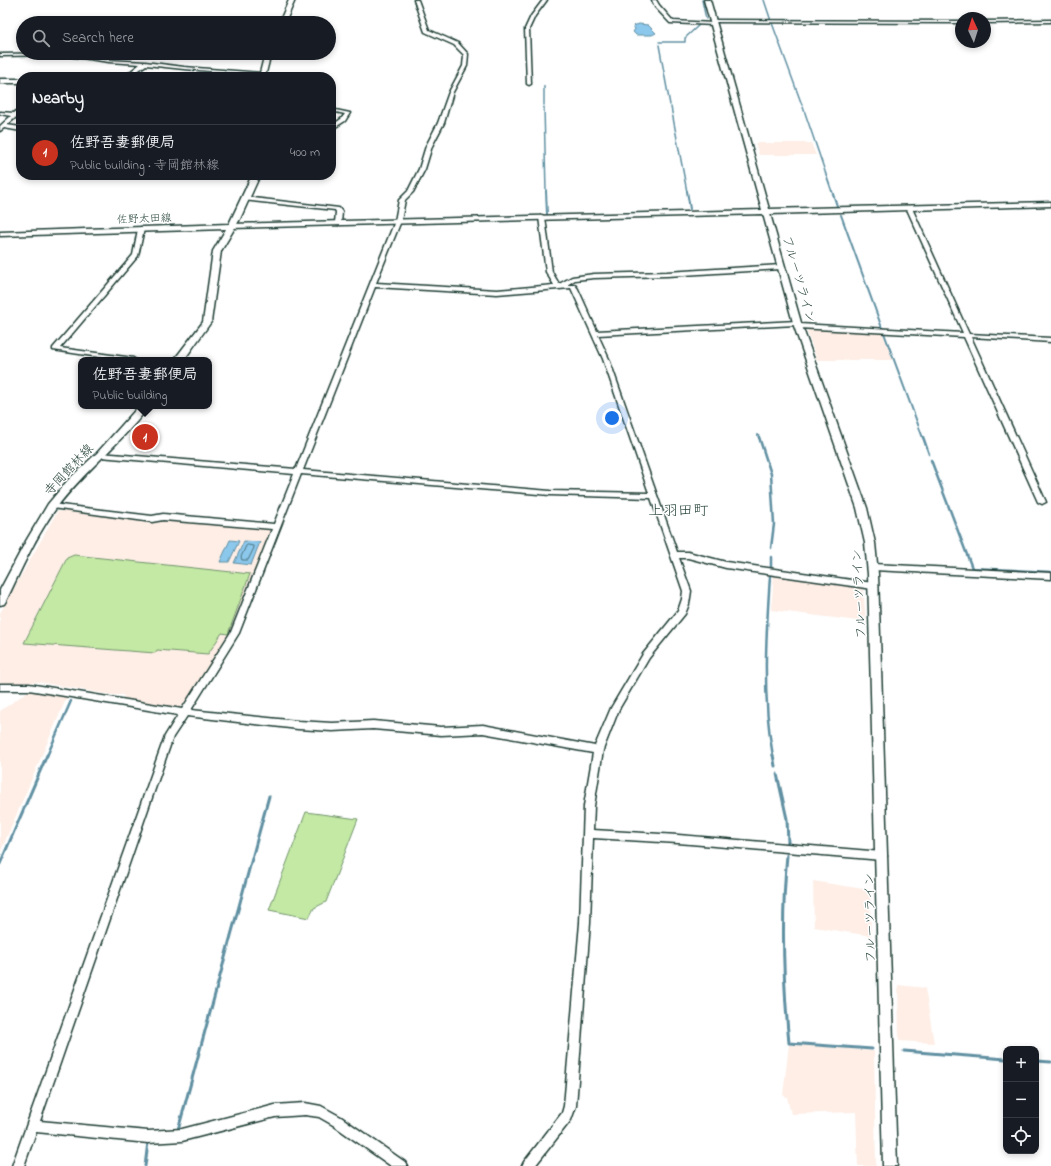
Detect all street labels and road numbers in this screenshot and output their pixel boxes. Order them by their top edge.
street label: 佐野太田線 [116,210,172,228]
street label: フルーツライン [777,233,820,325]
street label: 寺岡館林線 [40,439,99,500]
street label: フルーツライン [848,548,871,639]
street label: フルーツライン [860,873,881,963]

